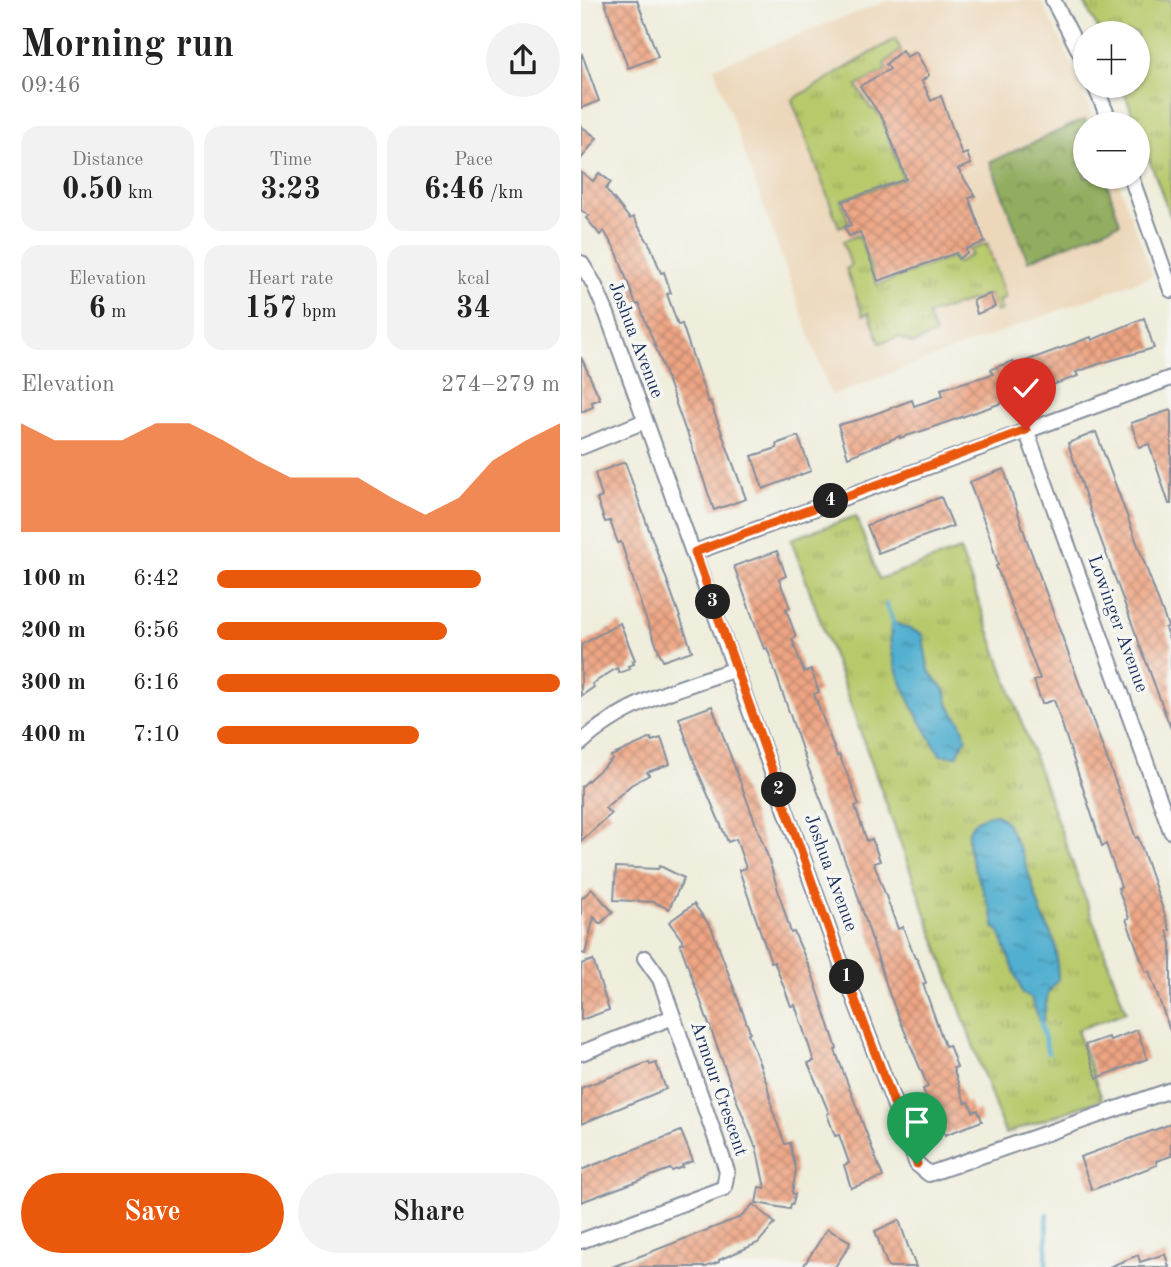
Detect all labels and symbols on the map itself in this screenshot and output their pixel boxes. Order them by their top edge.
street label: Joshua Avenue [604,279,666,401]
pin [996,358,1056,430]
pin: 4 [813,484,849,518]
street label: Lowinger Avenue [1083,553,1151,695]
pin: 3 [695,584,731,620]
pin: 2 [761,772,797,808]
street label: Joshua Avenue [800,812,860,934]
pin: 1 [829,960,865,995]
street label: Armour Crescent [686,1019,750,1159]
pin [887,1092,947,1164]

